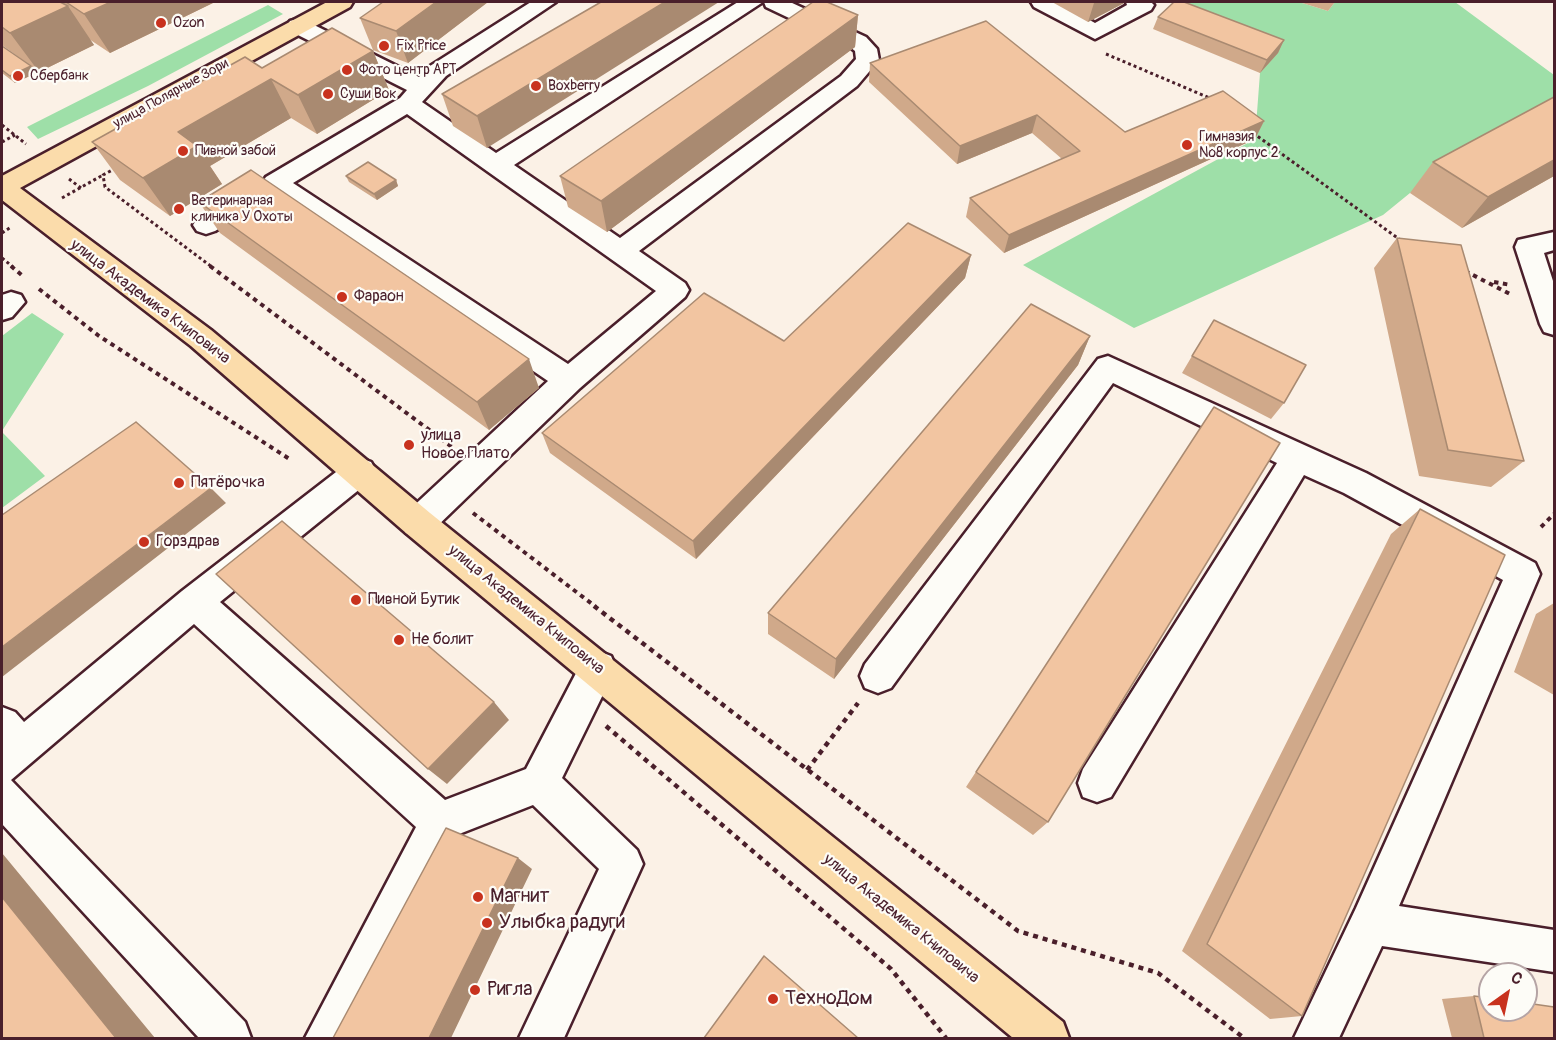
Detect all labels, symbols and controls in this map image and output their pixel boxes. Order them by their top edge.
place label: Ozon [173,15,204,31]
marker: Ozon [154,16,168,30]
place label: Fix Price [396,38,446,54]
marker: Fix Price [377,39,391,53]
street label: улица Полярные Зори [110,55,232,133]
place label: Фото центр АРТ [359,62,457,78]
marker: Фото центр АРТ [340,63,354,77]
place label: Сбербанк [30,68,89,84]
marker: Сбербанк [11,69,25,83]
place label: Boxberry [548,78,600,94]
marker: Boxberry [529,79,543,93]
place label: Суши Вок [340,86,396,102]
marker: Суши Вок [321,87,335,101]
place label: Гимназия №8 корпус 2 [1199,129,1279,162]
marker: Гимназия №8 корпус 2 [1180,138,1194,152]
place label: Пивной забой [195,143,276,159]
marker: Пивной забой [176,144,190,158]
place label: Ветеринарная клиника У Охоты [191,193,293,226]
marker: Ветеринарная клиника У Охоты [172,202,186,216]
street label: улица Академика Книповича [66,236,234,368]
place label: Фараон [354,287,404,307]
marker: Фараон [335,290,349,304]
place label: улица Новое Плато [421,426,510,464]
marker: улица Новое Плато [402,438,416,452]
place label: Пятёрочка [191,473,265,493]
marker: Пятёрочка [172,476,186,490]
place label: Горздрав [156,532,220,552]
marker: Горздрав [137,535,151,549]
street label: улица Академика Книповича [444,541,608,679]
place label: Пивной Бутик [368,590,460,610]
marker: Пивной Бутик [349,593,363,607]
place label: Не болит [411,630,474,650]
marker: Не болит [392,633,406,647]
street label: улица Академика Книповича [819,850,983,988]
place label: Магнит [490,885,549,909]
marker: Магнит [471,890,485,904]
place label: Улыбка радуги [499,911,625,935]
marker: Улыбка радуги [480,916,494,930]
north arrow [1478,962,1538,1022]
text: С [1507,968,1526,990]
place label: Ригла [487,978,532,1002]
marker: Ригла [468,983,482,997]
place label: ТехноДом [785,987,873,1011]
marker: ТехноДом [766,992,780,1006]

